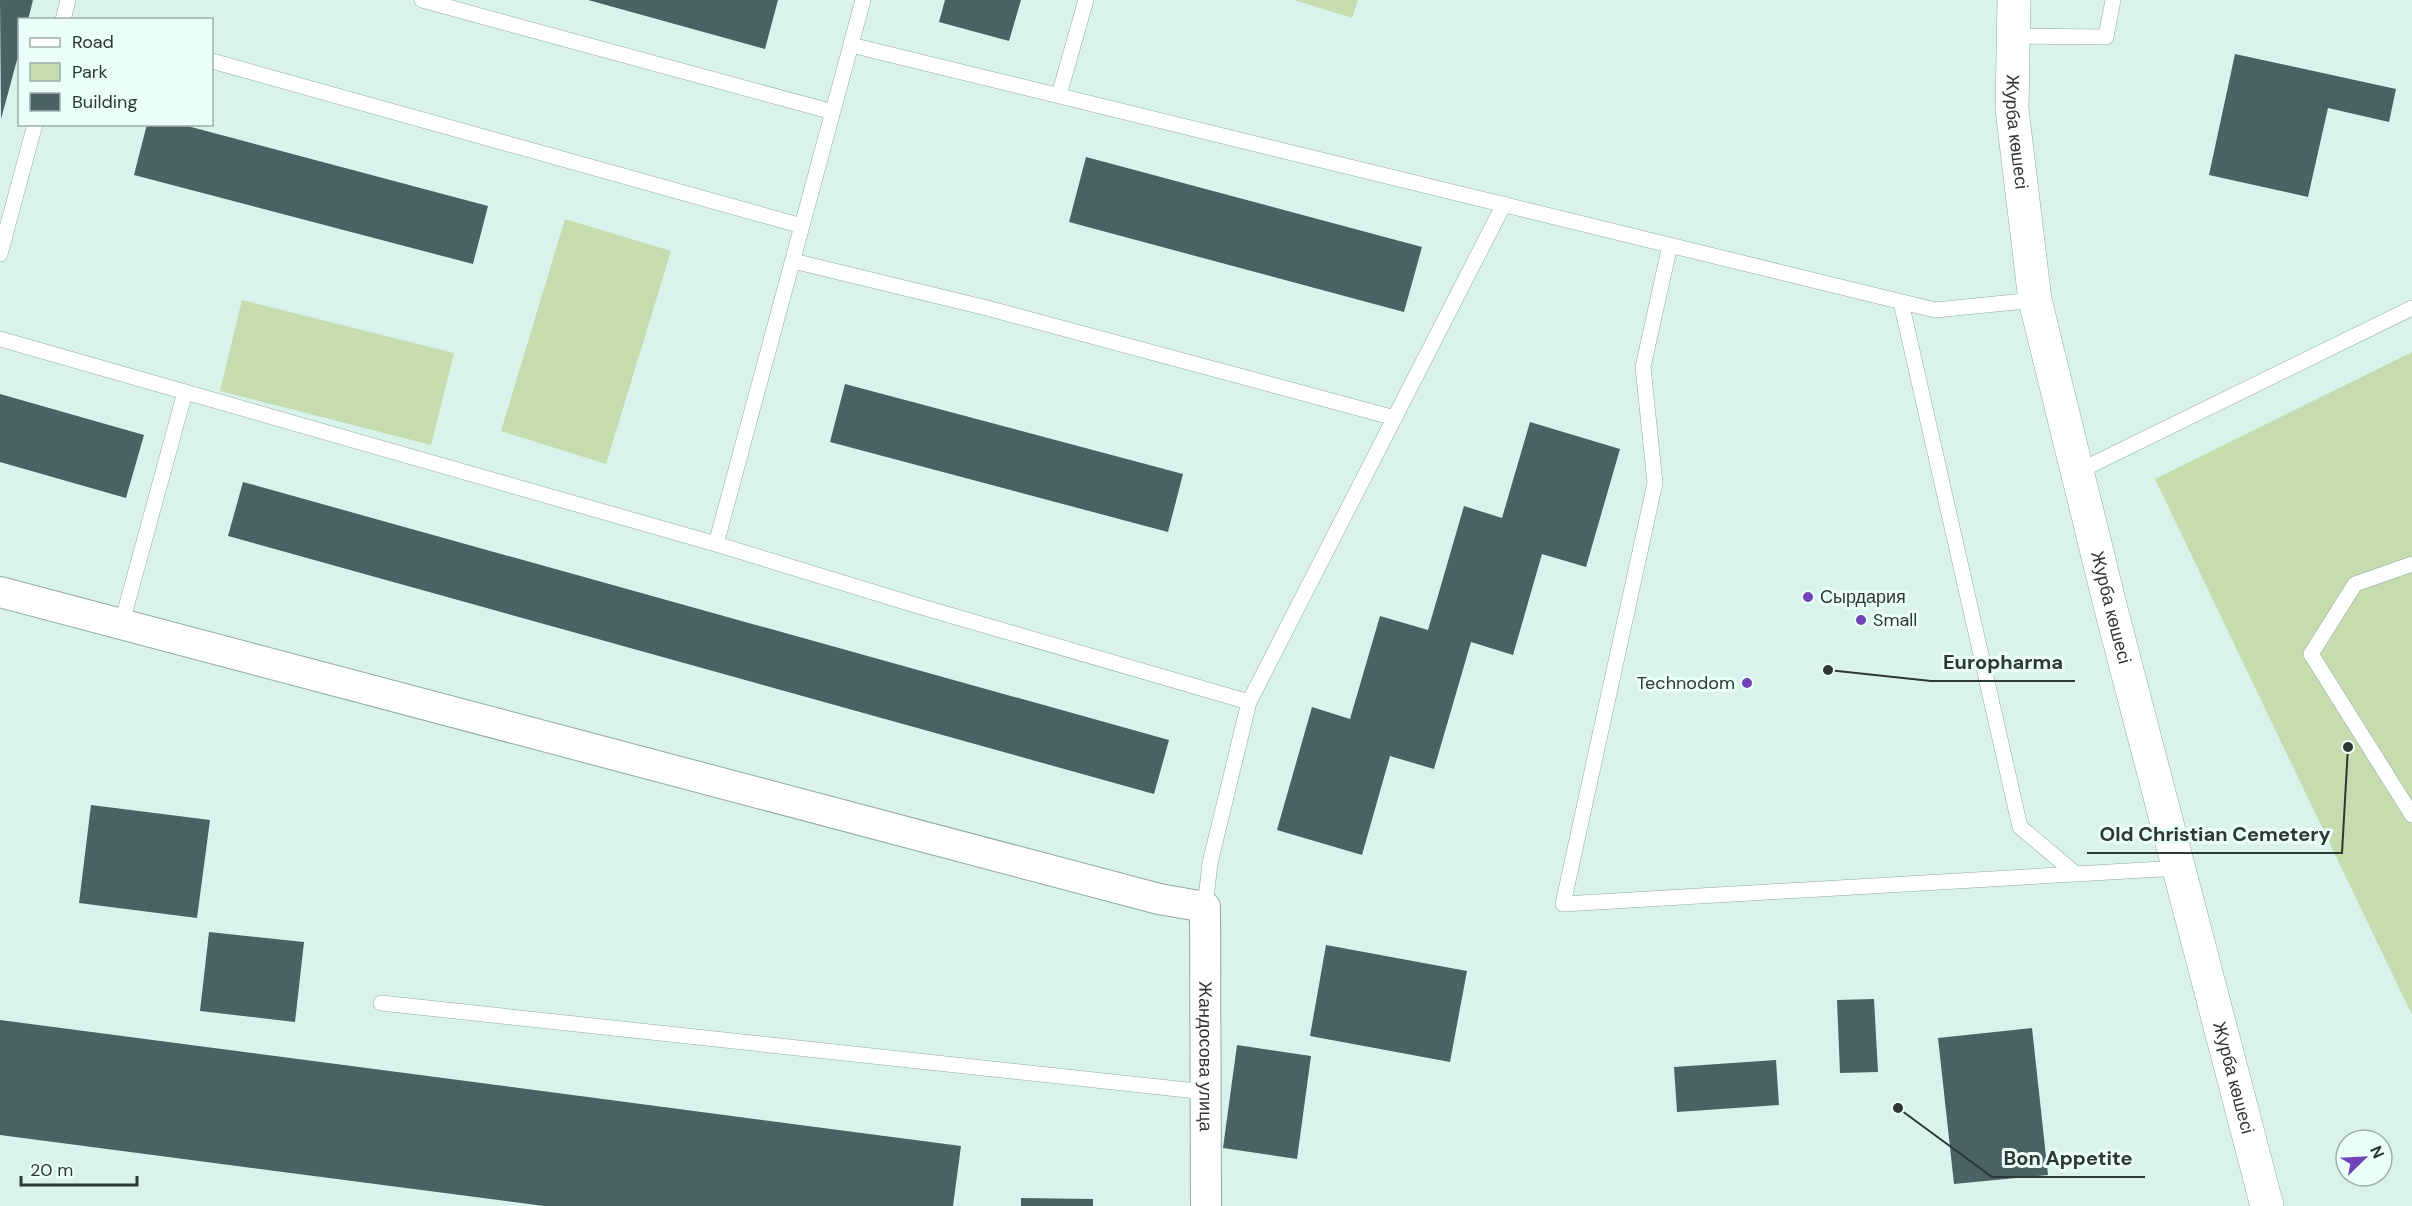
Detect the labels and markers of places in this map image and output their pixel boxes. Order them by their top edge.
place label: Сырдария [1820,585,1906,609]
marker: Сырдария [1801,590,1815,604]
place label: Small [1873,608,1917,632]
marker: Small [1854,613,1868,627]
callout: Europharma [1931,643,2075,681]
place label: Technodom [1637,671,1735,695]
marker: Technodom [1740,676,1754,690]
callout: Old Christian Cemetery [2087,815,2342,853]
callout: Bon Appetite [1992,1139,2145,1177]

